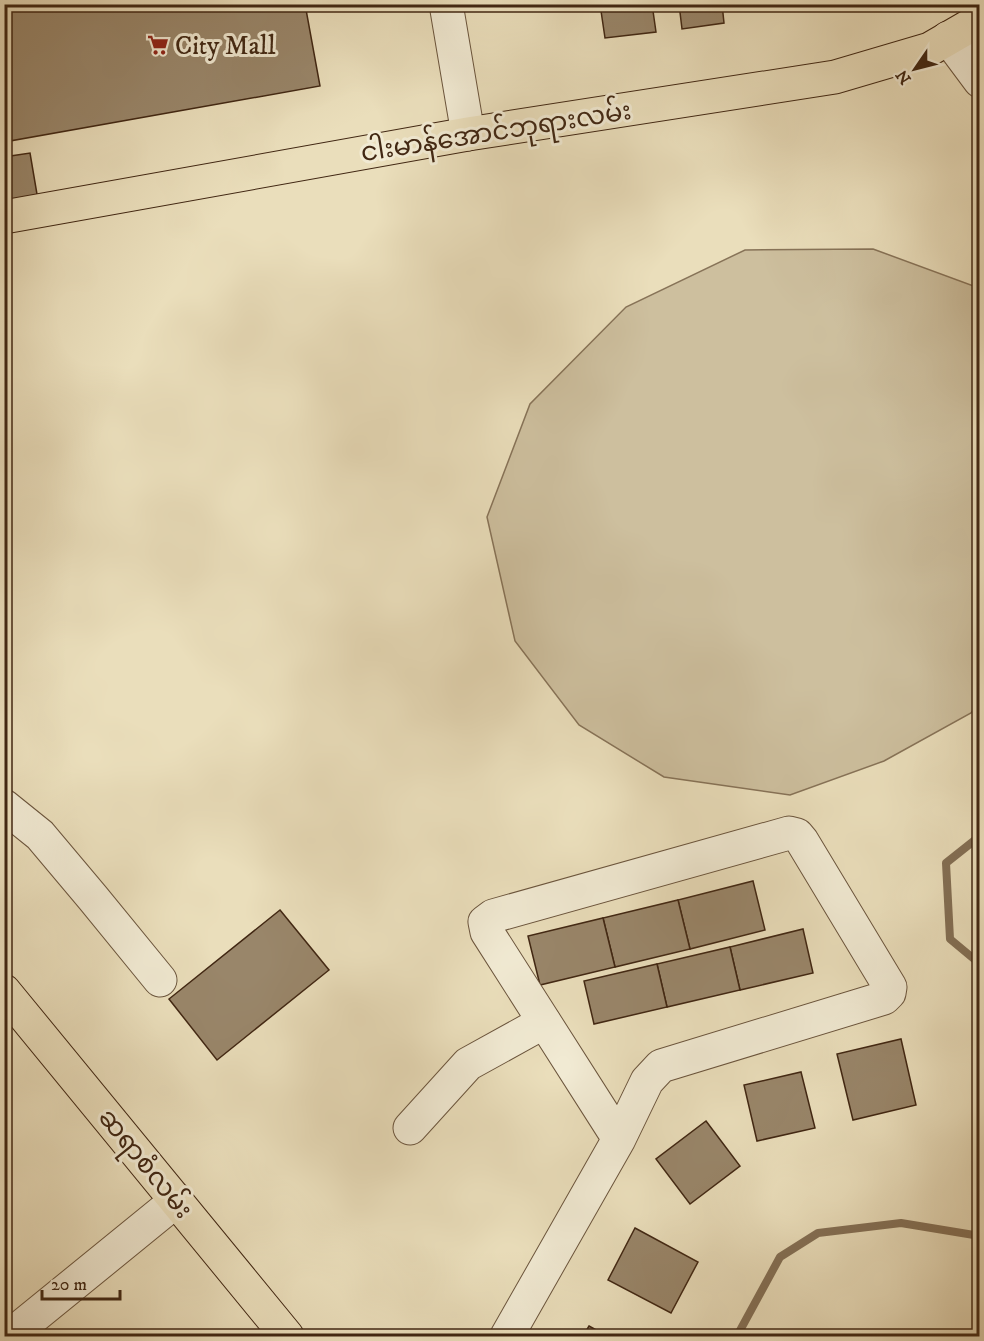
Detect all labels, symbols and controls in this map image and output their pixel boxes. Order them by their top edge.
place label: City Mall [175,30,276,63]
supermarket icon: City Mall [146,33,170,57]
north arrow [885,39,945,99]
text: N [892,66,915,88]
street label: ငါးမာန်အောင်ဘုရားလမ်း [358,93,634,173]
street label: ဆရာစံလမ်း [88,1101,201,1228]
scale bar [42,1263,120,1301]
text: 20 m [51,1274,87,1296]

